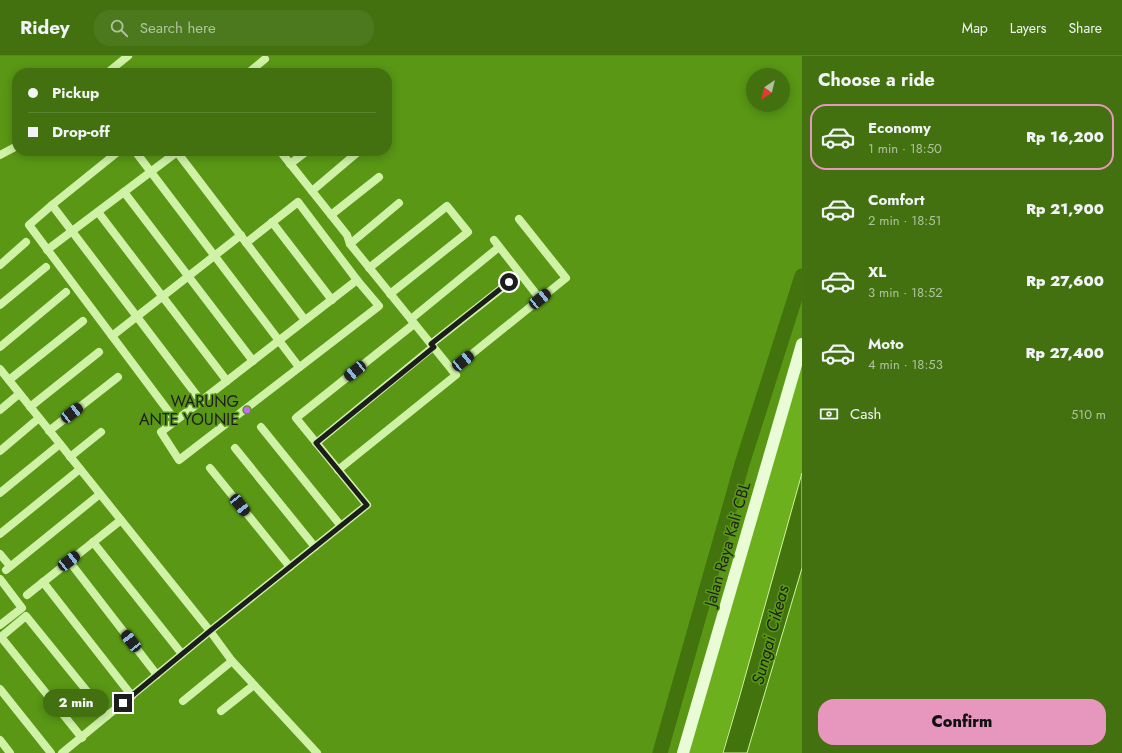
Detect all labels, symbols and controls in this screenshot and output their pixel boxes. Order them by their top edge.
search box [94,10,374,46]
text: Ridey [20,14,70,41]
icon: search [108,17,130,39]
text: Search here [140,17,216,39]
text: Map [962,18,988,38]
text: Layers [1010,18,1046,38]
text: Share [1068,18,1102,38]
text: Choose a ride [818,67,935,93]
north arrow [746,68,790,112]
map controls [746,68,790,112]
text: Pickup [52,82,99,104]
text: Economy [868,117,931,139]
icon: car [820,119,856,155]
text: Drop-off [52,121,110,143]
text: Rp 16,200 [1026,126,1104,148]
text: 1 min · 18:50 [868,139,942,158]
text: Comfort [868,189,925,211]
icon: car [820,191,856,227]
text: Rp 21,900 [1026,198,1104,220]
text: 2 min · 18:51 [868,211,941,230]
text: XL [868,261,886,283]
icon: car [820,263,856,299]
text: Rp 27,600 [1026,270,1104,292]
route start [500,273,518,291]
text: 3 min · 18:52 [868,283,943,302]
car [527,287,553,311]
text: Moto [868,333,904,355]
icon: car [820,335,856,371]
text: Rp 27,400 [1025,342,1104,364]
car [450,349,476,373]
text: 4 min · 18:53 [868,355,943,374]
car [342,359,368,383]
place label: WARUNG ANTE YOUNIE [139,390,239,431]
car [59,401,85,425]
icon: cash [818,403,840,425]
text: Cash [850,403,881,425]
marker: WARUNG ANTE YOUNIE [242,405,252,415]
text: 510 m [1071,405,1106,424]
street label: Jalan Raya Kali CBL [698,478,756,611]
car [228,492,252,518]
car [56,549,82,573]
water label: Sungai Cikeas [745,582,795,687]
car [119,628,143,654]
callout: 2 min [43,689,109,717]
text: 2 min [59,693,93,712]
route end [114,694,132,712]
button: Confirm [818,699,1106,745]

